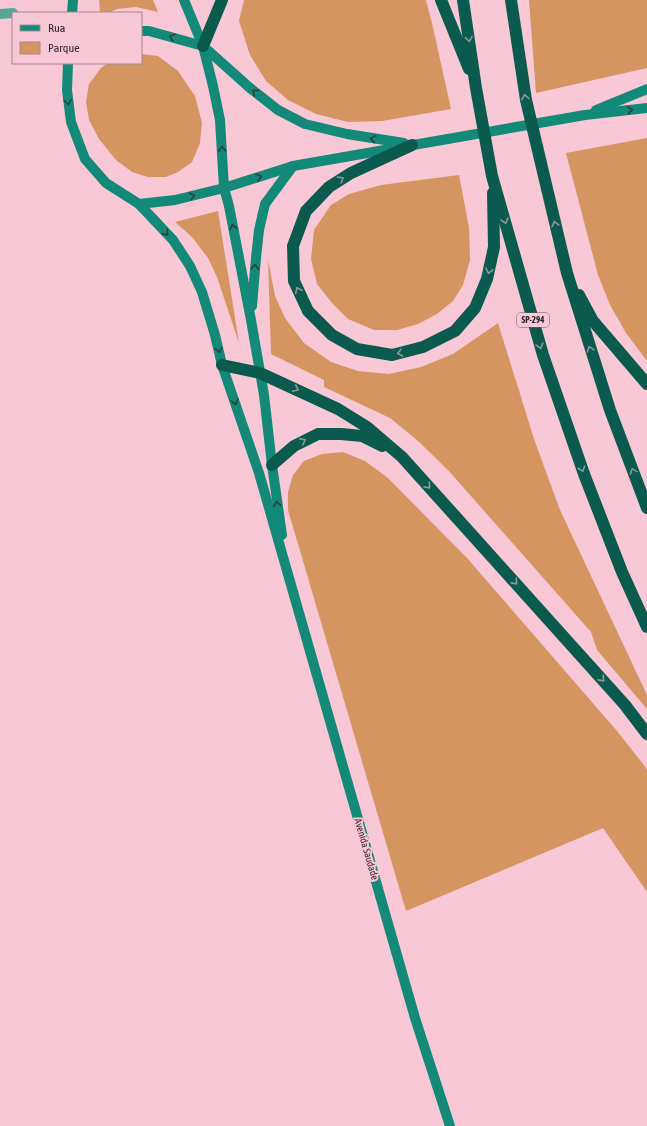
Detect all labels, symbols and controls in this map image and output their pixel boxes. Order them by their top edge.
legend [12,12,142,64]
text: Rua [48,21,65,35]
one-way arrow [169,33,176,42]
one-way arrow [464,35,473,42]
text: Parque [48,41,80,55]
one-way arrow [252,89,259,96]
one-way arrow [521,94,530,100]
one-way arrow [64,99,73,105]
one-way arrow [627,106,633,115]
one-way arrow [370,135,377,143]
one-way arrow [217,146,226,152]
one-way arrow [255,173,262,182]
one-way arrow [337,177,344,184]
one-way arrow [188,192,195,201]
one-way arrow [500,217,509,224]
one-way arrow [551,221,560,228]
one-way arrow [229,224,238,230]
one-way arrow [161,228,168,236]
one-way arrow [251,264,260,270]
one-way arrow [485,267,493,274]
one-way arrow [295,287,303,294]
road number: SP-294 [517,313,549,327]
one-way arrow [535,342,544,349]
one-way arrow [586,345,595,352]
one-way arrow [214,347,222,353]
one-way arrow [397,348,404,357]
one-way arrow [292,385,299,393]
one-way arrow [230,398,239,405]
one-way arrow [298,439,306,446]
one-way arrow [577,465,586,472]
one-way arrow [630,468,638,475]
one-way arrow [424,481,431,488]
one-way arrow [273,501,282,507]
one-way arrow [510,578,517,585]
one-way arrow [597,675,604,682]
street label: Avenida Saudade [352,817,381,882]

